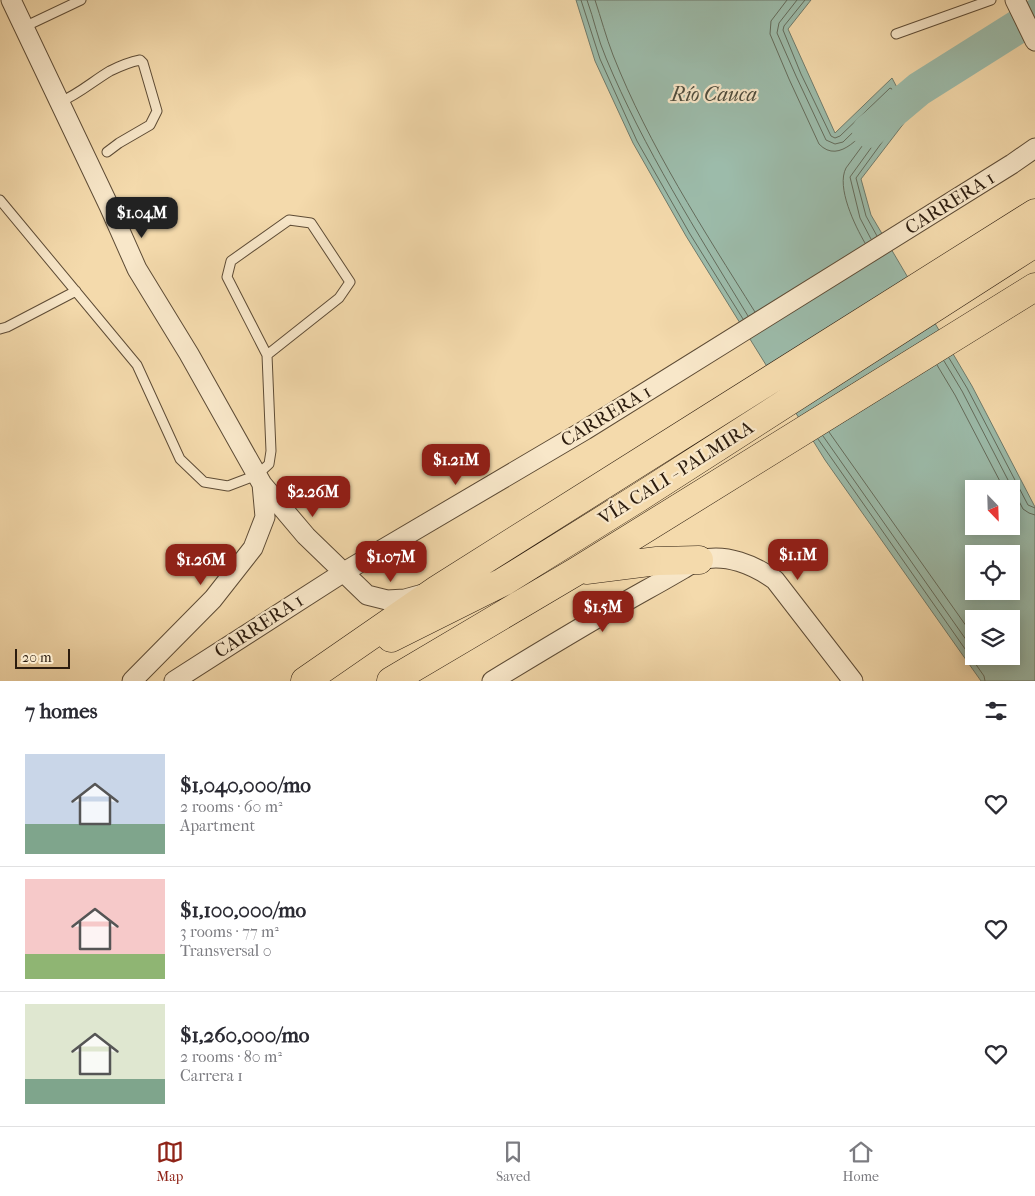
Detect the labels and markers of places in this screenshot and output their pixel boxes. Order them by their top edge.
pin: $1.04M [101,196,183,239]
pin: $1.21M [415,444,497,486]
pin: $2.26M [272,476,354,518]
pin: $1.1M [763,538,833,581]
pin: $1.07M [350,540,432,583]
pin: $1.26M [160,544,242,586]
pin: $1.5M [568,590,638,633]

